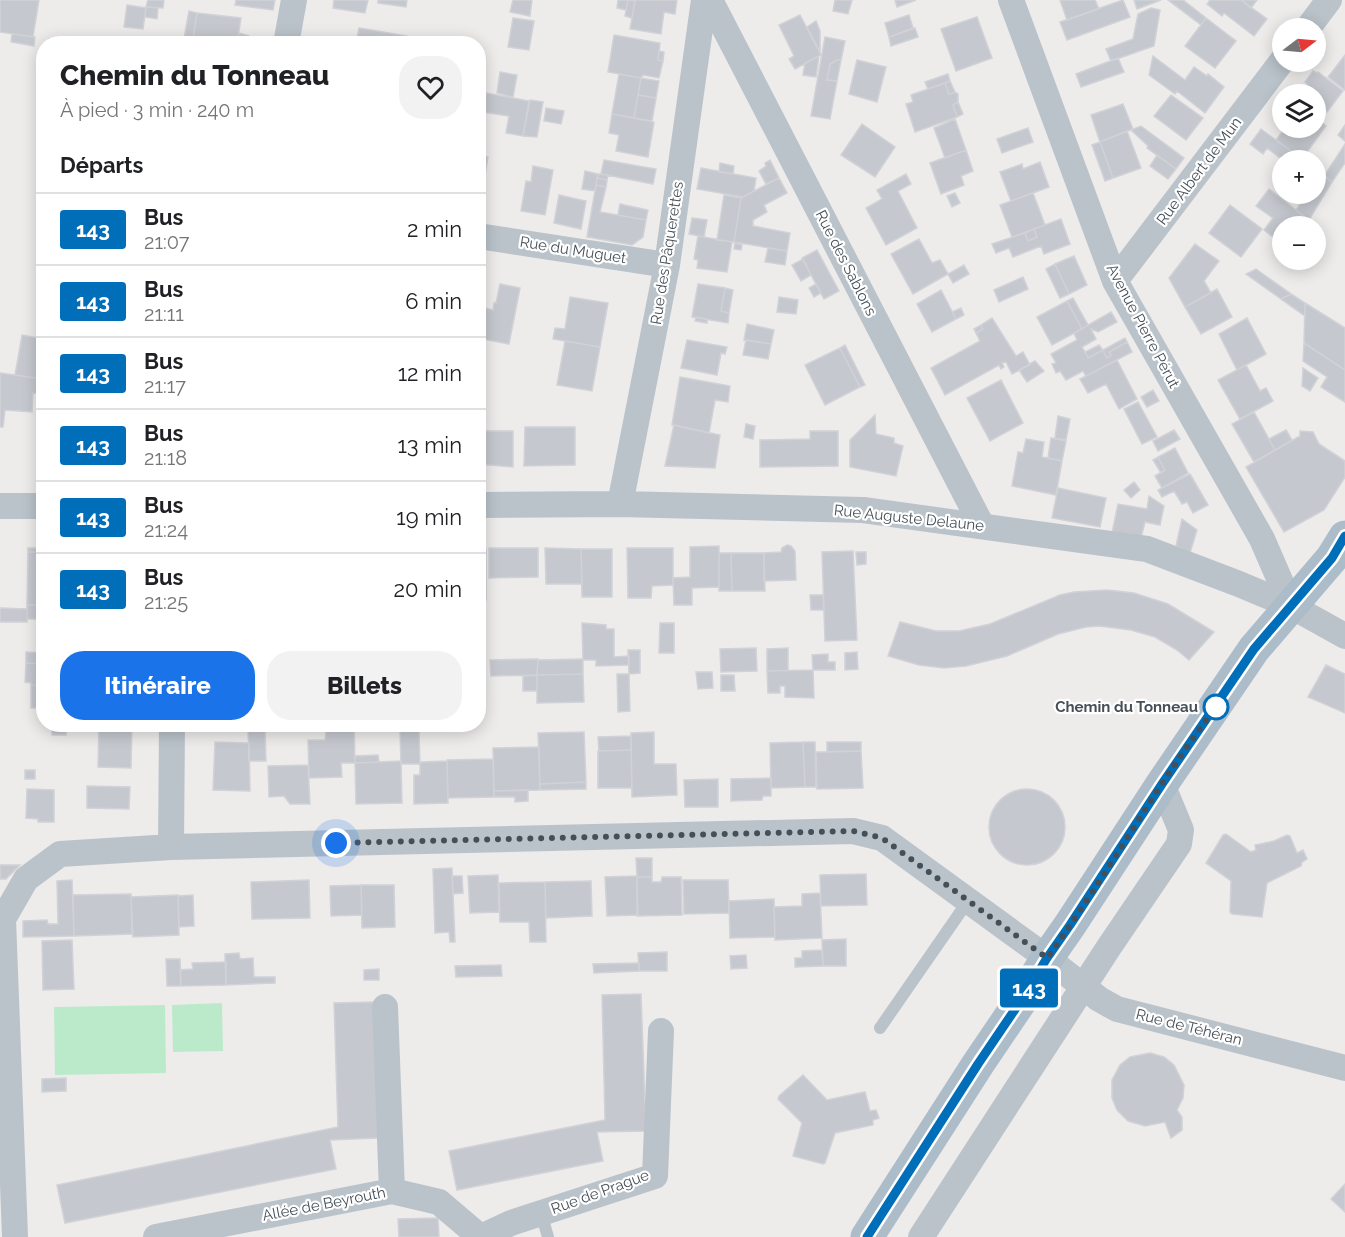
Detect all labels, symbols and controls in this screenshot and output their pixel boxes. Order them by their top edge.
north arrow [1272,18,1326,72]
map controls [1272,18,1326,270]
button: heart [399,56,462,119]
text: Chemin du Tonneau [60,59,329,92]
button: layers [1272,84,1326,138]
text: À pied · 3 min · 240 m [60,98,254,122]
street label: Rue Albert de Mun [1153,114,1245,228]
button: + [1272,150,1326,204]
text: Départs [60,152,143,178]
street label: Rue des Pâquerettes [647,180,687,326]
text: Bus [144,204,183,230]
street label: Rue des Sablons [812,207,880,319]
text: 2 min [407,216,462,242]
button: − [1272,216,1326,270]
text: 143 [76,217,110,242]
text: 21:07 [144,230,190,254]
street label: Rue du Muguet [519,233,627,267]
street label: Avenue Pierre Pérut [1103,261,1183,391]
text: Bus [144,276,183,302]
text: 6 min [405,288,462,314]
text: 143 [76,289,110,314]
text: 21:11 [144,302,184,326]
text: Bus [144,348,183,374]
text: 12 min [398,360,462,386]
text: 143 [76,361,110,386]
text: 21:17 [144,374,186,398]
text: Bus [144,420,183,446]
text: 13 min [397,432,462,458]
text: 143 [76,433,110,458]
text: 21:18 [144,446,187,470]
text: Bus [144,492,183,518]
street label: Rue Auguste Delaune [833,501,985,535]
text: 19 min [396,504,462,530]
text: 143 [76,505,110,530]
text: 21:24 [144,518,188,542]
text: Bus [144,564,183,590]
text: 20 min [394,576,462,602]
text: 143 [76,577,110,602]
text: 21:25 [144,590,188,614]
button: Itinéraire [60,651,255,720]
button: Billets [267,651,462,720]
marker: Chemin du Tonneau [1203,694,1229,720]
place label: Chemin du Tonneau [1055,698,1198,716]
your location [321,828,351,858]
line badge: 143 [994,968,1064,1008]
text: 143 [1012,976,1046,1001]
street label: Rue de Téhéran [1134,1005,1244,1049]
street label: Rue de Prague [549,1166,652,1218]
street label: Allée de Beyrouth [261,1183,387,1225]

